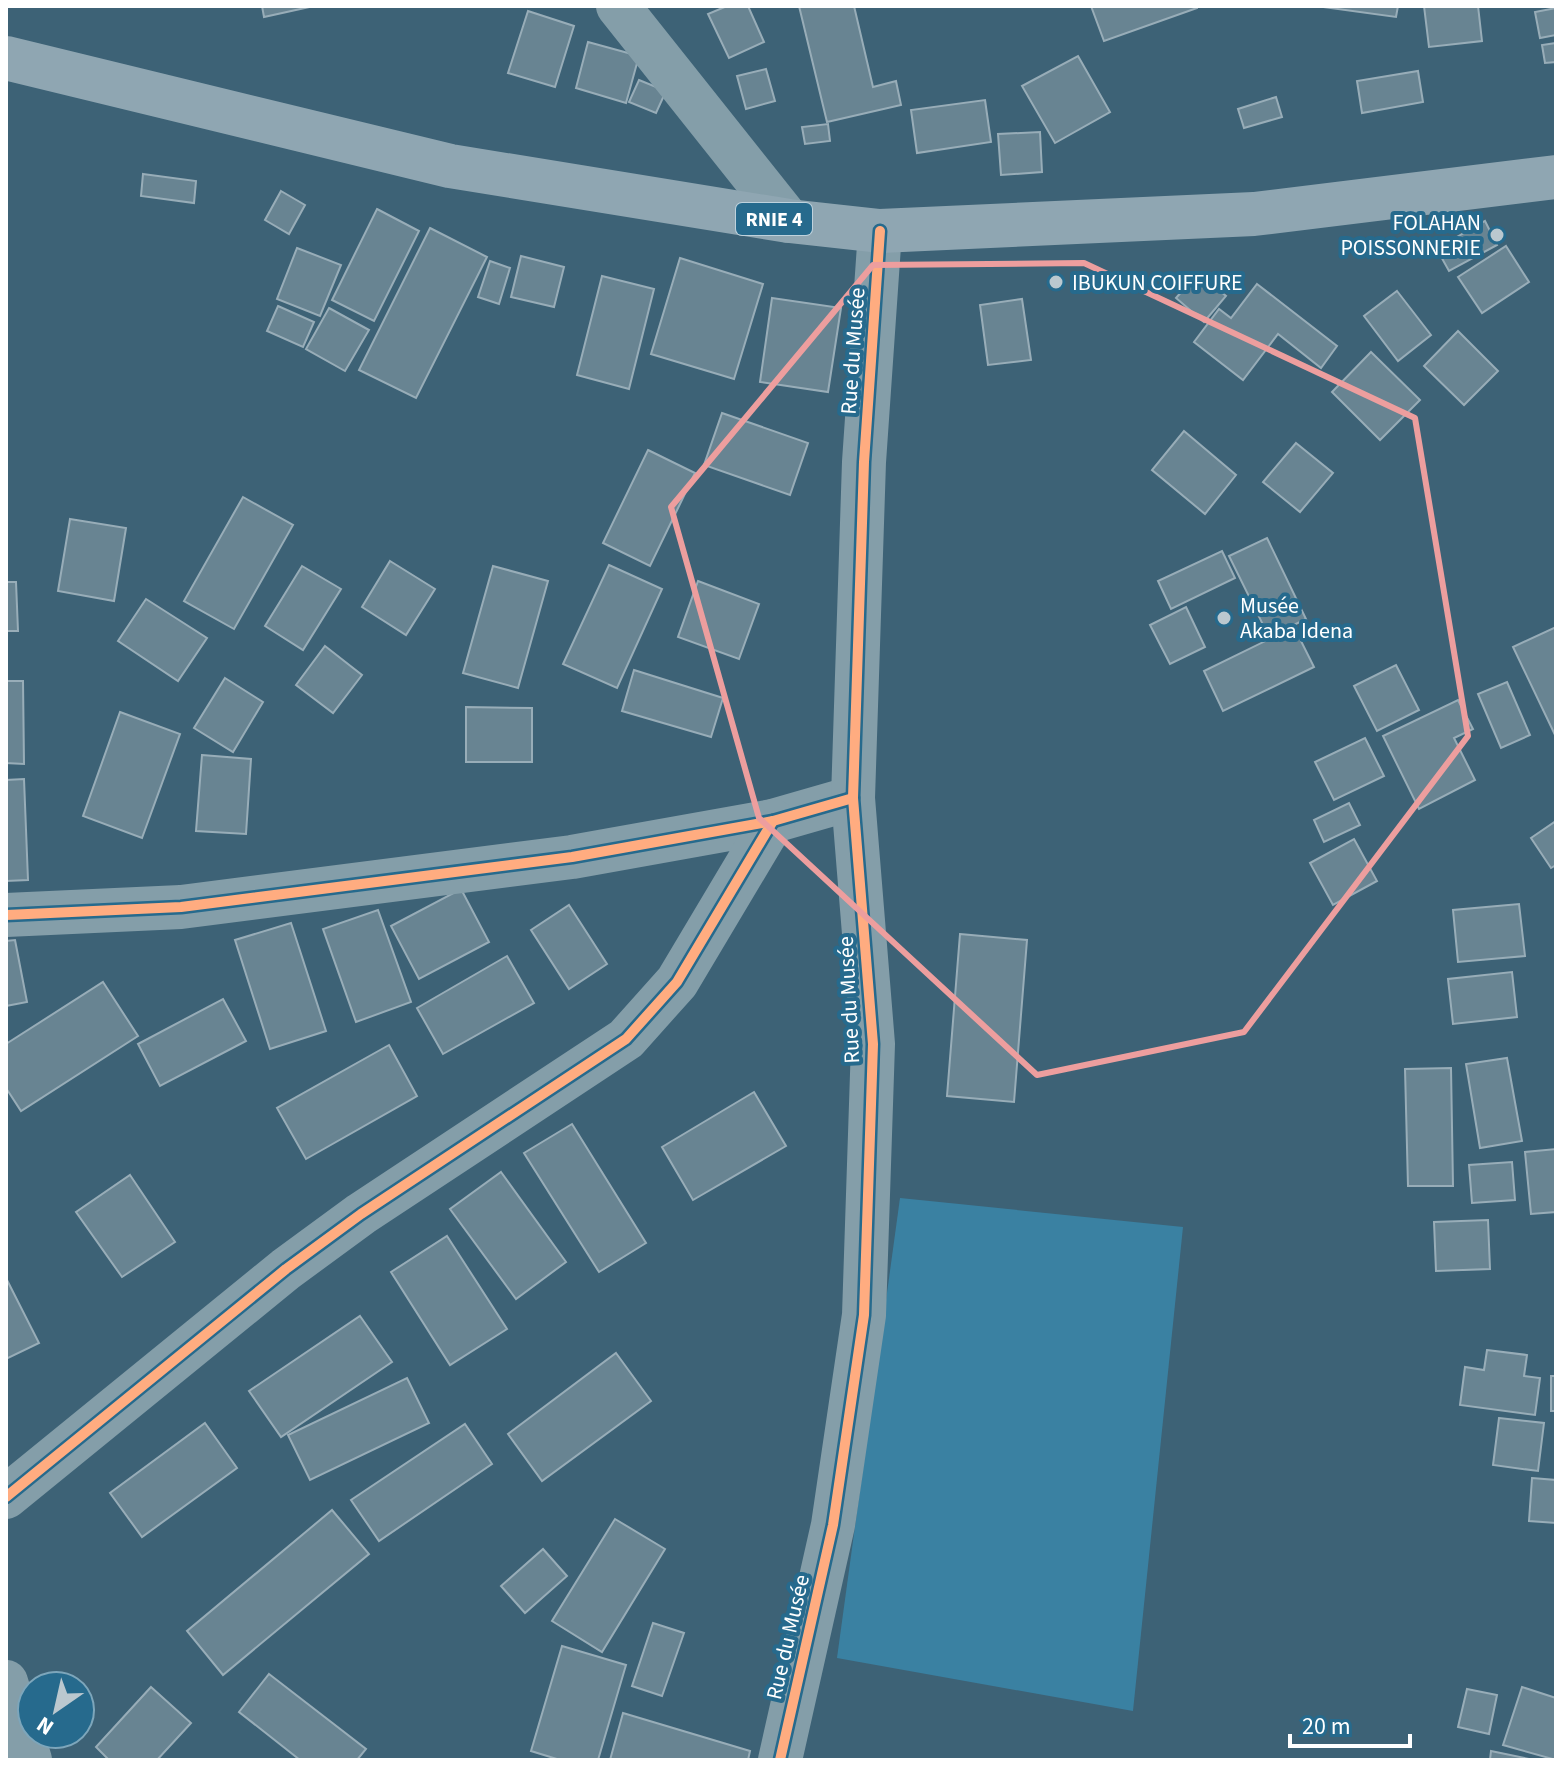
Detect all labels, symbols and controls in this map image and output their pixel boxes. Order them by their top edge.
road number: RNIE 4 [736,203,812,235]
place label: FOLAHAN POISSONNERIE [1340,207,1481,264]
marker: FOLAHAN POISSONNERIE [1488,226,1506,244]
place label: IBUKUN COIFFURE [1072,267,1243,299]
marker: IBUKUN COIFFURE [1047,273,1065,291]
street label: Rue du Musée [833,286,873,416]
place label: Musée Akaba Idena [1240,590,1353,647]
marker: Musée Akaba Idena [1215,609,1233,627]
street label: Rue du Musée [830,935,868,1064]
street label: Rue du Musée [758,1571,818,1703]
north arrow [16,1670,96,1750]
scale bar [1290,1698,1410,1748]
text: N [30,1708,60,1743]
text: 20 m [1302,1709,1351,1744]

